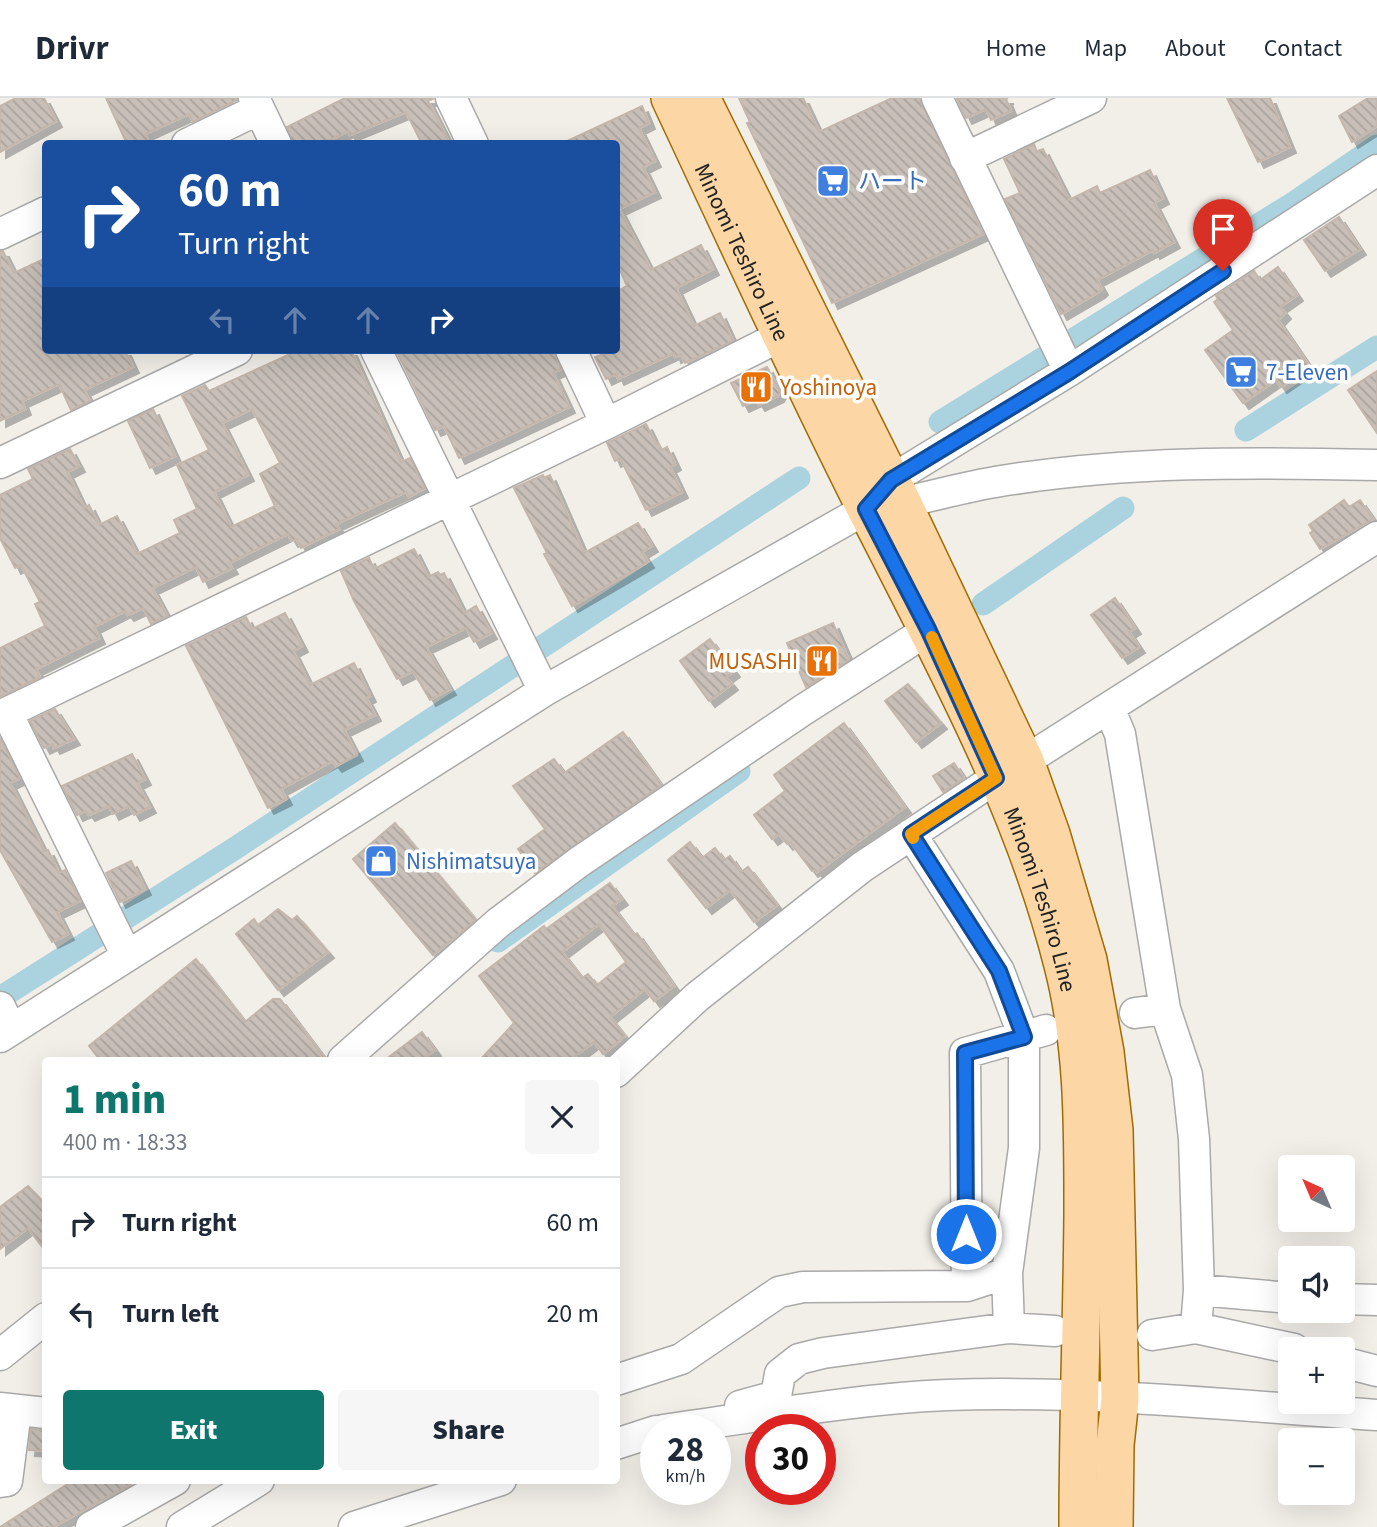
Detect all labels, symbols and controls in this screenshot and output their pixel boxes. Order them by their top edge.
text: Drivr [35,25,109,72]
text: Home [986,31,1046,66]
text: Map [1084,31,1127,66]
text: About [1165,31,1226,66]
text: Contact [1264,31,1342,66]
text: 60 m [178,156,282,226]
street label: Minomi Teshiro Line [686,158,797,346]
supermarket icon: ハート [814,162,852,200]
place label: ハート [858,165,927,198]
icon: right [63,168,154,259]
pin [1193,199,1253,271]
icon: arrive [1204,210,1242,248]
text: Turn right [178,221,309,267]
icon: left [203,301,241,339]
icon: ahead [276,301,314,339]
icon: ahead [349,301,387,339]
icon: right [422,301,460,339]
supermarket icon: 7-Eleven [1222,353,1260,391]
place label: 7-Eleven [1266,356,1349,389]
restaurant icon: Yoshinoya [737,368,775,406]
place label: Yoshinoya [779,371,877,404]
restaurant icon: MUSASHI [803,642,841,680]
place label: MUSASHI [709,645,798,678]
street label: Minomi Teshiro Line [995,802,1085,995]
shop icon: Nishimatsuya [362,842,400,880]
place label: Nishimatsuya [406,845,536,878]
text: 1 min [63,1070,166,1130]
button: close [525,1080,599,1154]
text: 400 m · 18:33 [63,1126,187,1159]
north arrow [1278,1155,1354,1232]
map controls [1278,1155,1355,1505]
position arrow [929,1197,1003,1271]
icon: right [63,1204,101,1242]
text: Turn right [122,1204,237,1241]
text: 60 m [546,1204,599,1241]
button: sound [1278,1246,1355,1323]
icon: left [63,1295,101,1333]
text: Turn left [122,1295,219,1332]
text: 20 m [546,1295,599,1332]
button: + [1278,1337,1355,1414]
button: Exit [63,1390,324,1470]
button: Share [338,1390,599,1470]
speed limit sign: 30 [745,1414,836,1505]
text: 28 [667,1425,704,1475]
button: − [1278,1428,1355,1505]
text: km/h [666,1464,705,1489]

